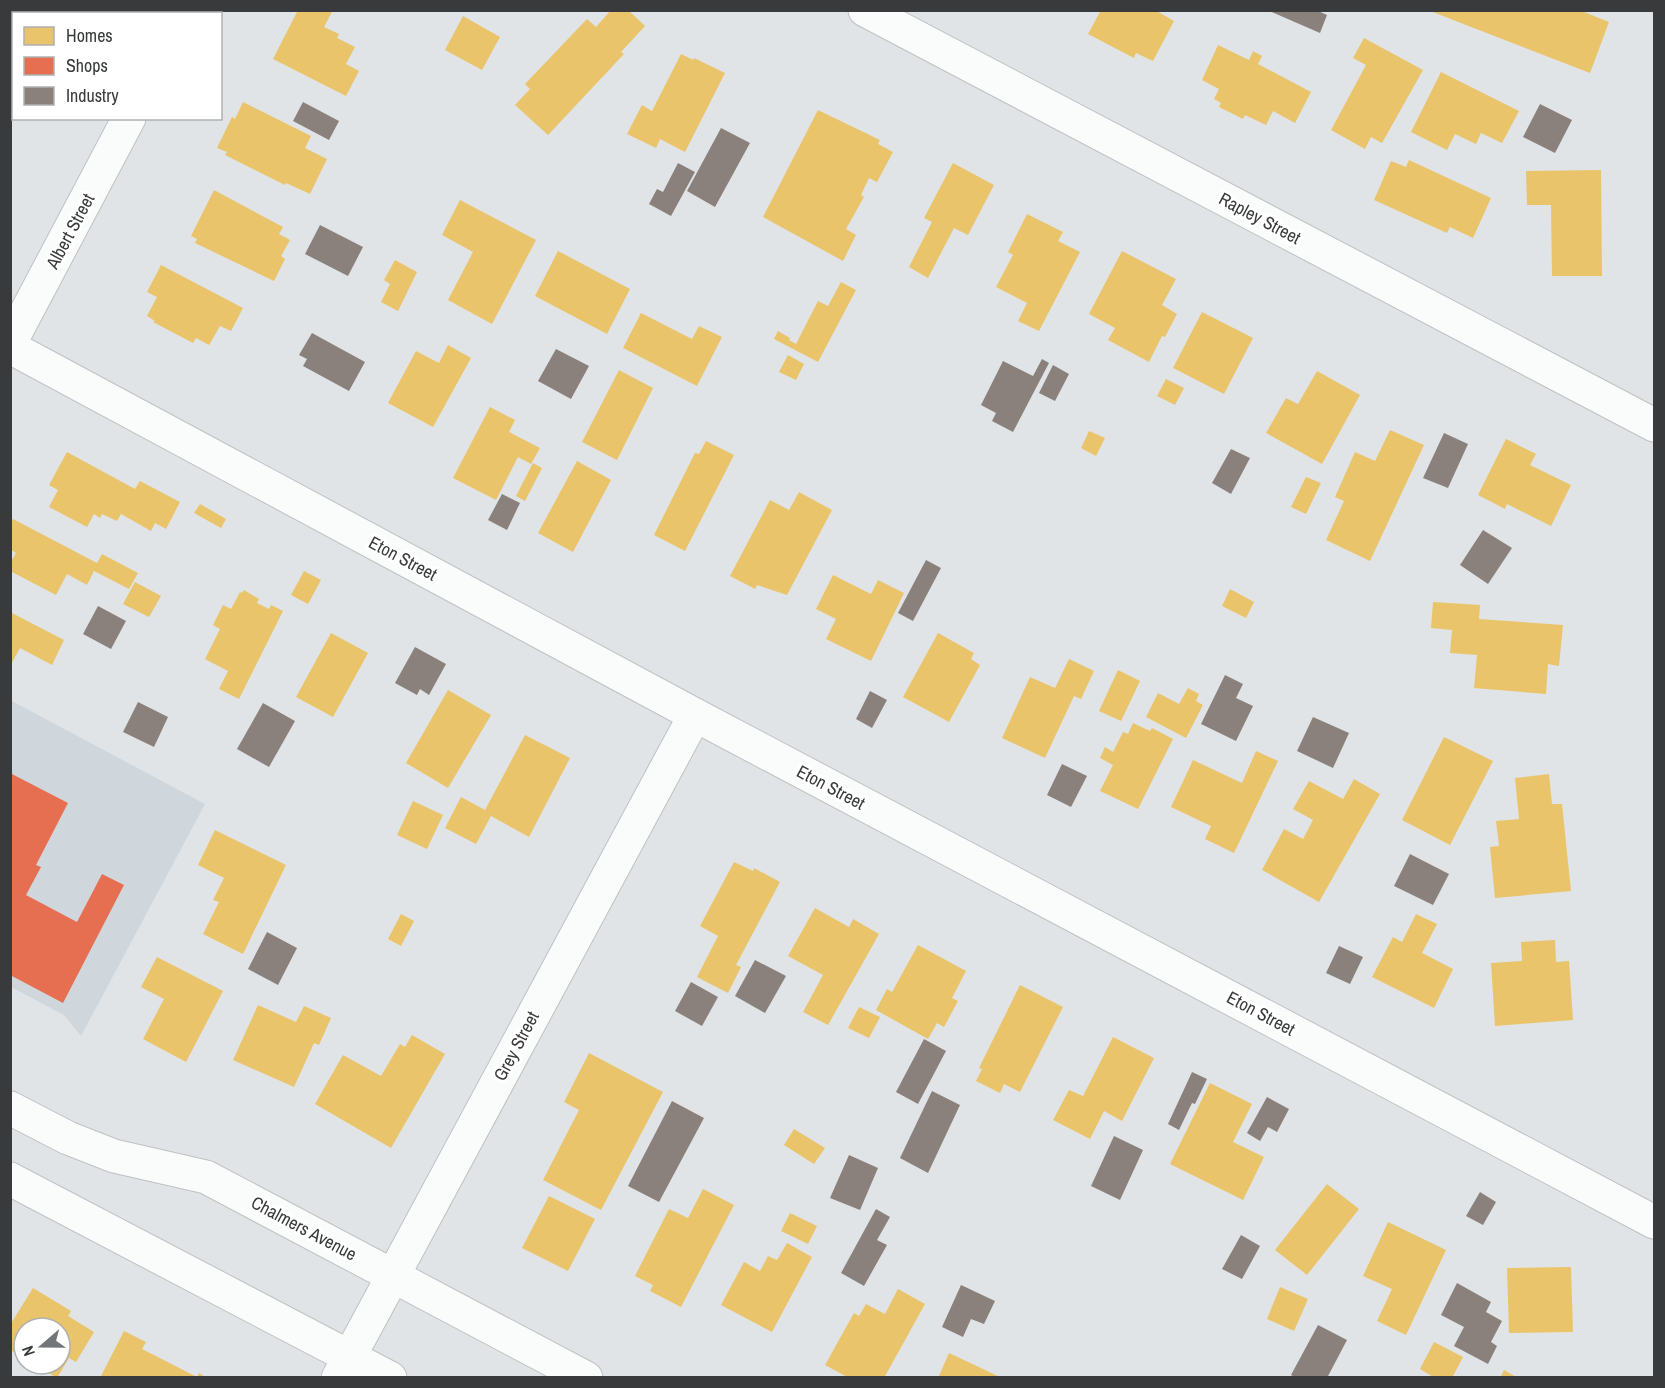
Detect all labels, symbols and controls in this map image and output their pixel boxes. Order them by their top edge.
legend [12,12,222,120]
text: Homes [66,23,113,48]
text: Shops [66,53,108,78]
text: Industry [66,83,119,108]
street label: Rapley Street [1215,186,1305,250]
street label: Albert Street [39,189,100,274]
street label: Eton Street [365,530,441,586]
street label: Eton Street [793,759,869,815]
street label: Eton Street [1223,985,1299,1041]
street label: Grey Street [487,1007,545,1085]
street label: Chalmers Avenue [247,1190,361,1266]
north arrow [12,1316,72,1376]
text: N [16,1343,40,1359]

